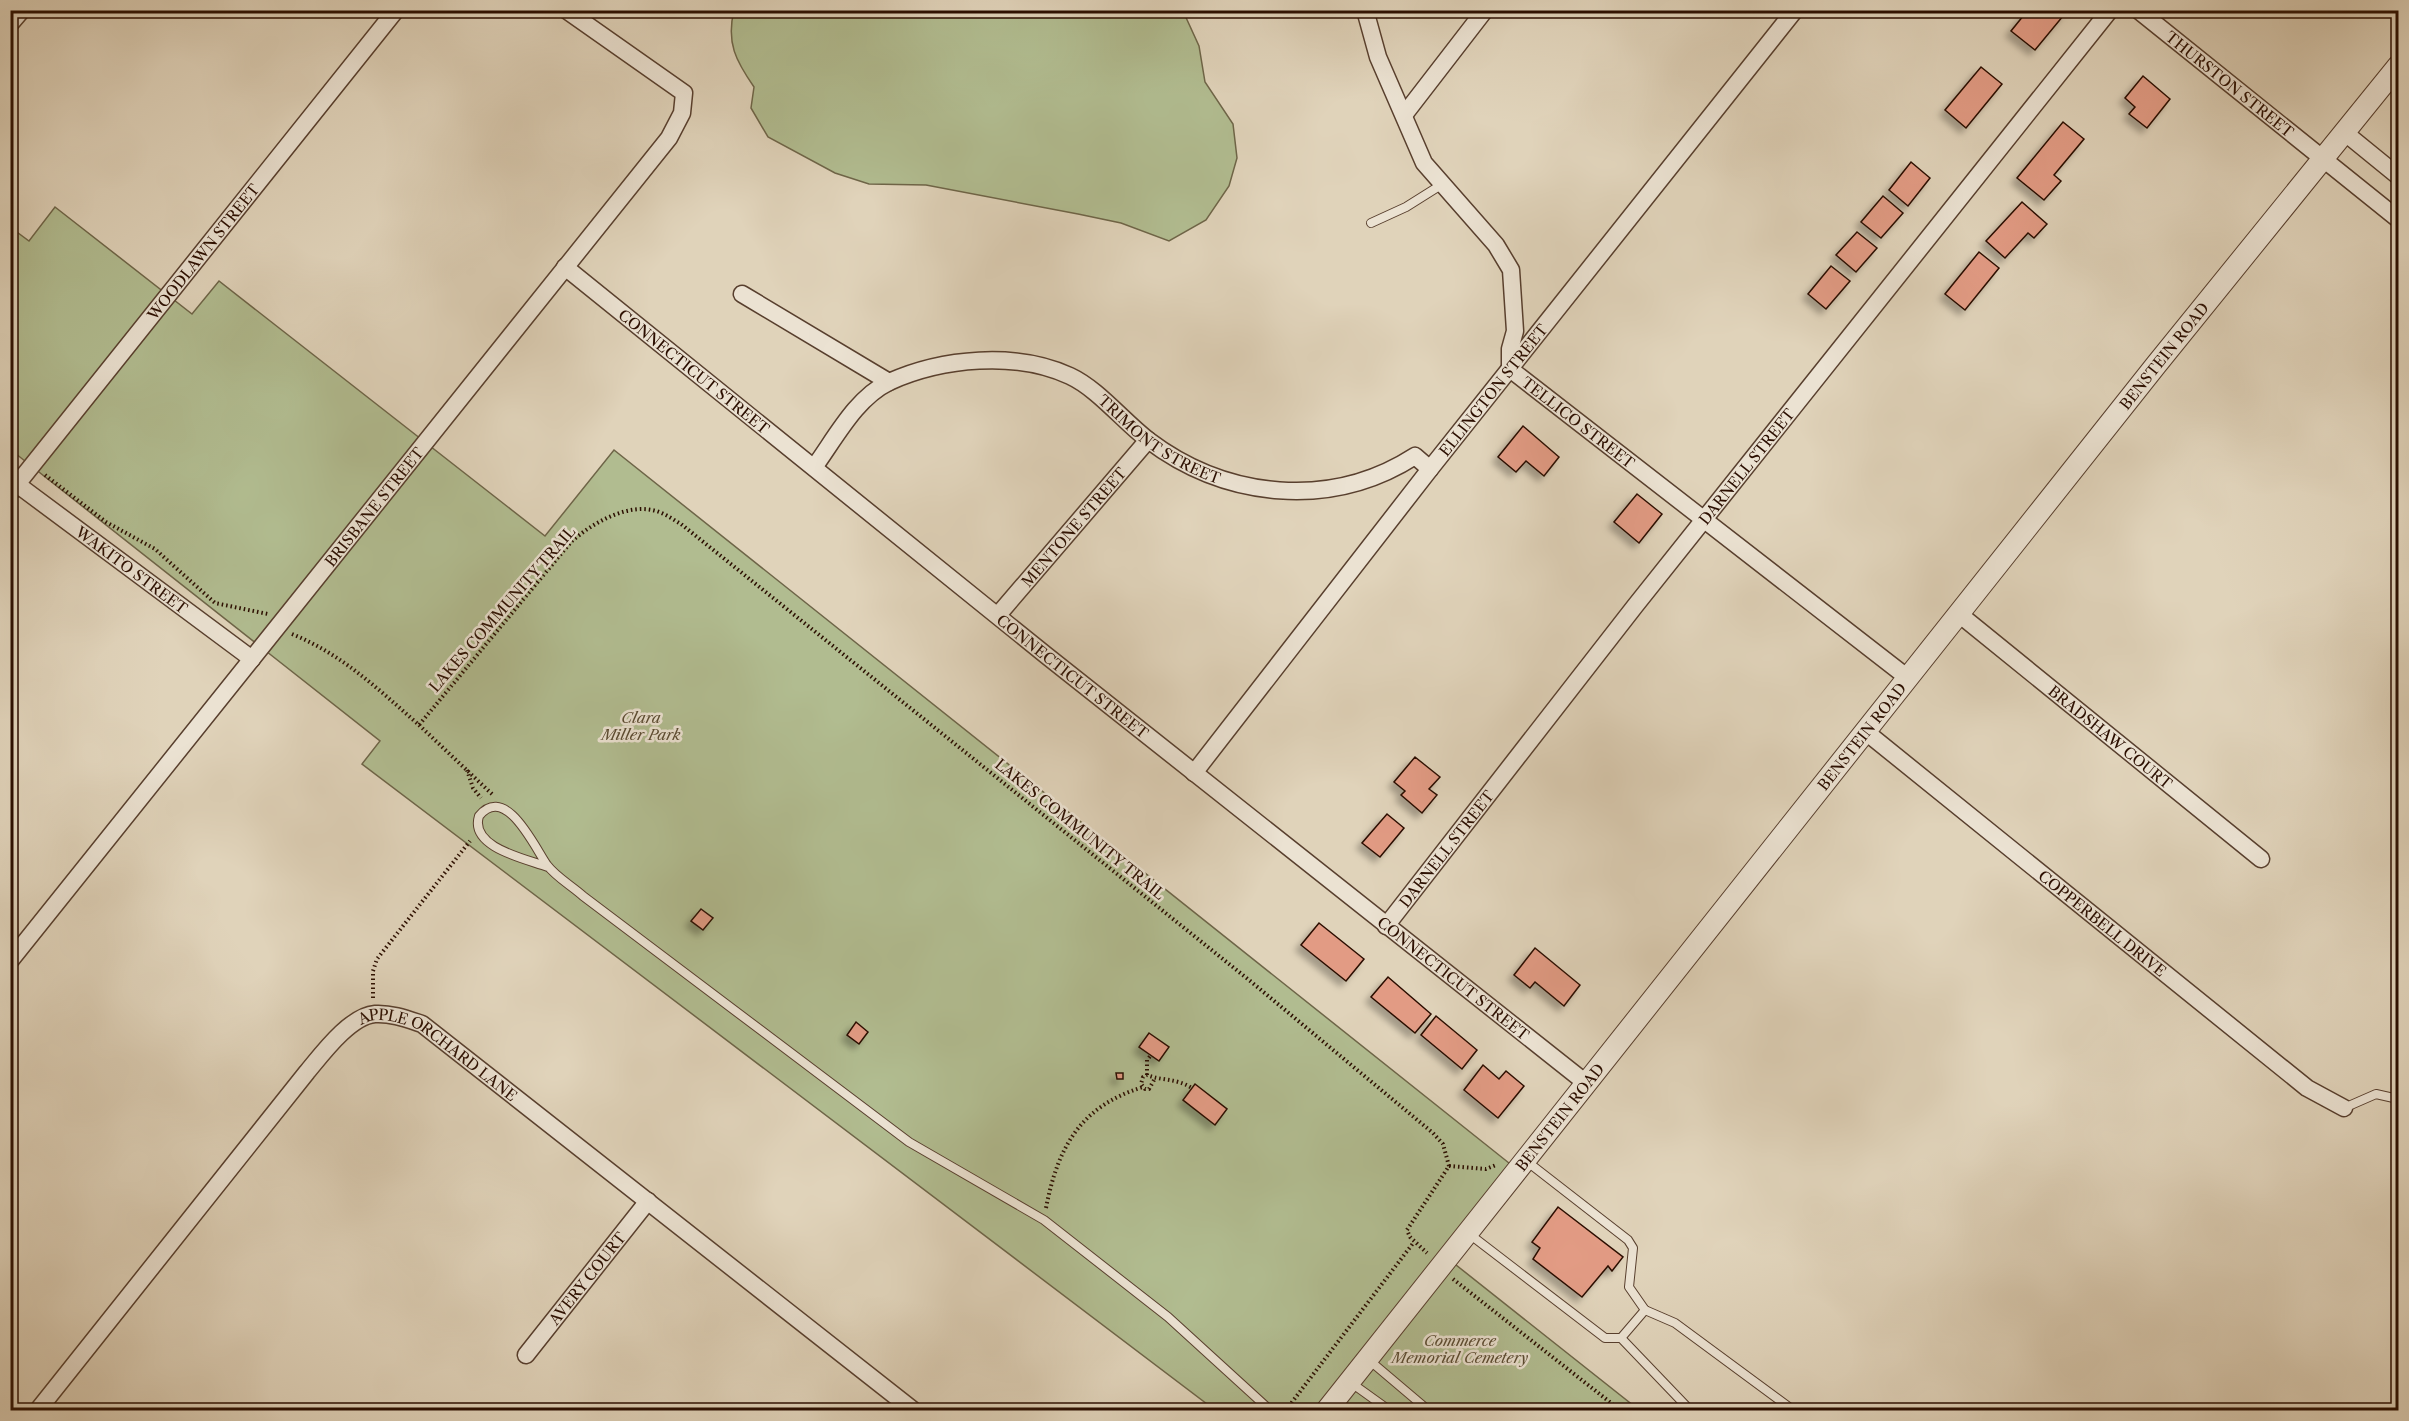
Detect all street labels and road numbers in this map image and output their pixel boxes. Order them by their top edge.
street label: THURSTON STREET [2162,27,2298,142]
street label: WOODLAWN STREET [142,179,263,324]
street label: BENSTEIN ROAD [2115,298,2212,413]
street label: CONNECTICUT STREET [615,305,774,438]
street label: ELLINGTON STREET [1435,319,1552,460]
street label: TELLICO STREET [1518,372,1639,472]
street label: TRIMONT STREET [1095,390,1224,488]
street label: DARNELL STREET [1694,404,1799,528]
street label: BRISBANE STREET [320,443,428,570]
street label: MENTONE STREET [1017,463,1130,591]
street label: WAKITO STREET [71,521,192,618]
street label: LAKES COMMUNITY TRAIL [425,522,579,696]
street label: CONNECTICUT STREET [993,610,1153,743]
street label: BENSTEIN ROAD [1813,679,1910,794]
street label: BRADSHAW COURT [2045,681,2177,793]
street label: LAKES COMMUNITY TRAIL [991,754,1169,904]
street label: DARNELL STREET [1395,786,1498,911]
street label: COPPERBELL DRIVE [2035,866,2170,980]
street label: CONNECTICUT STREET [1374,912,1534,1044]
street label: APPLE ORCHARD LANE [354,1004,521,1105]
street label: BENSTEIN ROAD [1511,1059,1608,1175]
street label: AVERY COURT [544,1227,630,1329]

